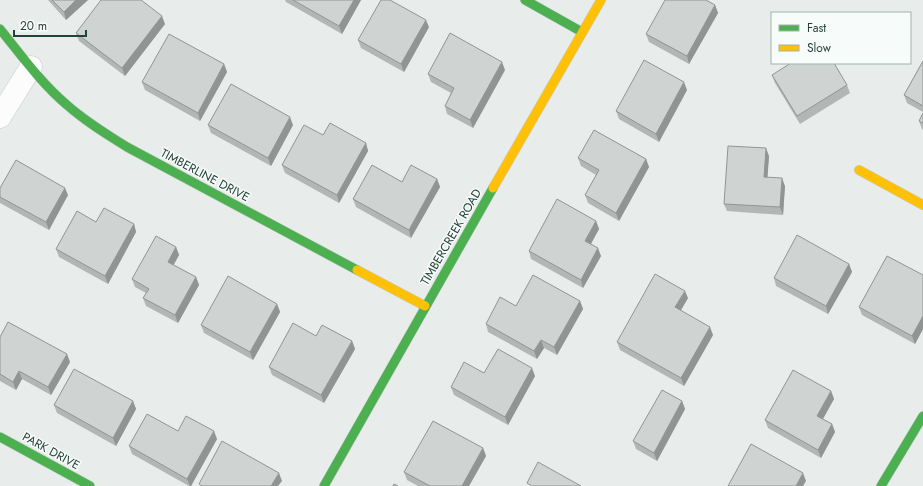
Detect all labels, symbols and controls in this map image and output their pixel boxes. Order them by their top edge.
scale bar [14,12,86,38]
legend [771,12,911,64]
text: 20 m [20,17,47,35]
text: Fast [807,19,826,37]
text: Slow [807,39,832,57]
street label: TIMBERLINE DRIVE [157,144,253,206]
street label: TIMBERCREEK ROAD [416,185,486,289]
street label: PARK DRIVE [19,428,83,474]

